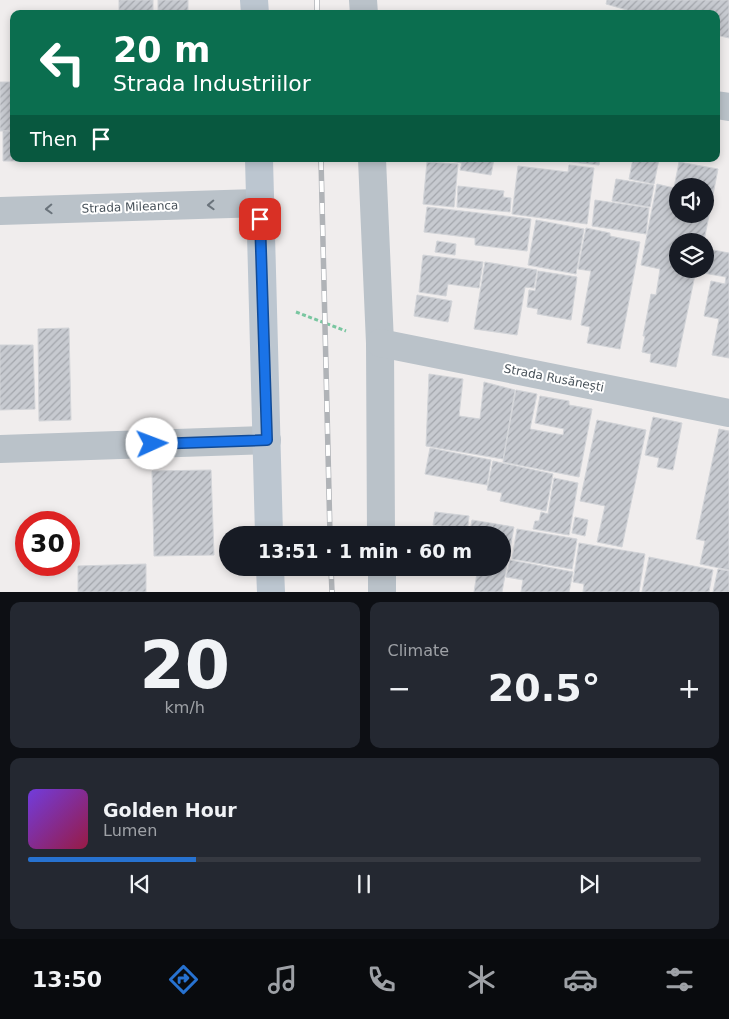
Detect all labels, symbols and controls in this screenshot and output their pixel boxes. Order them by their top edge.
icon: left [30,30,95,95]
text: 20 m [113,30,210,70]
text: Strada Industriilor [113,71,311,96]
icon: arrive [87,125,115,153]
text: Then [30,128,77,150]
map controls [669,178,714,278]
button: sound [669,178,714,223]
street label: Strada Mileanca [81,198,179,216]
pin [239,198,281,240]
one-way arrow [207,200,214,210]
one-way arrow [44,204,52,215]
icon: arrive [246,205,274,233]
button: layers [669,233,714,278]
street label: Strada Rusănești [503,361,605,395]
position arrow [125,417,177,469]
speed limit sign: 30 [15,511,80,576]
text: 13:51 · 1 min · 60 m [258,540,472,562]
text: 20 [140,628,230,703]
text: Climate [388,641,449,660]
text: 20.5° [488,666,601,710]
text: − [388,672,411,705]
text: + [678,672,701,705]
text: km/h [165,698,205,717]
text: Golden Hour [103,799,237,821]
text: Lumen [103,821,157,840]
icon: previous [126,870,154,898]
icon: pause [350,870,378,898]
icon: next [575,870,603,898]
icon: directions [166,962,201,997]
icon: music [265,962,300,997]
icon: phone [364,962,399,997]
icon: climate [464,962,499,997]
icon: car [563,962,598,997]
icon: filters [662,962,697,997]
text: 13:50 [32,967,102,992]

